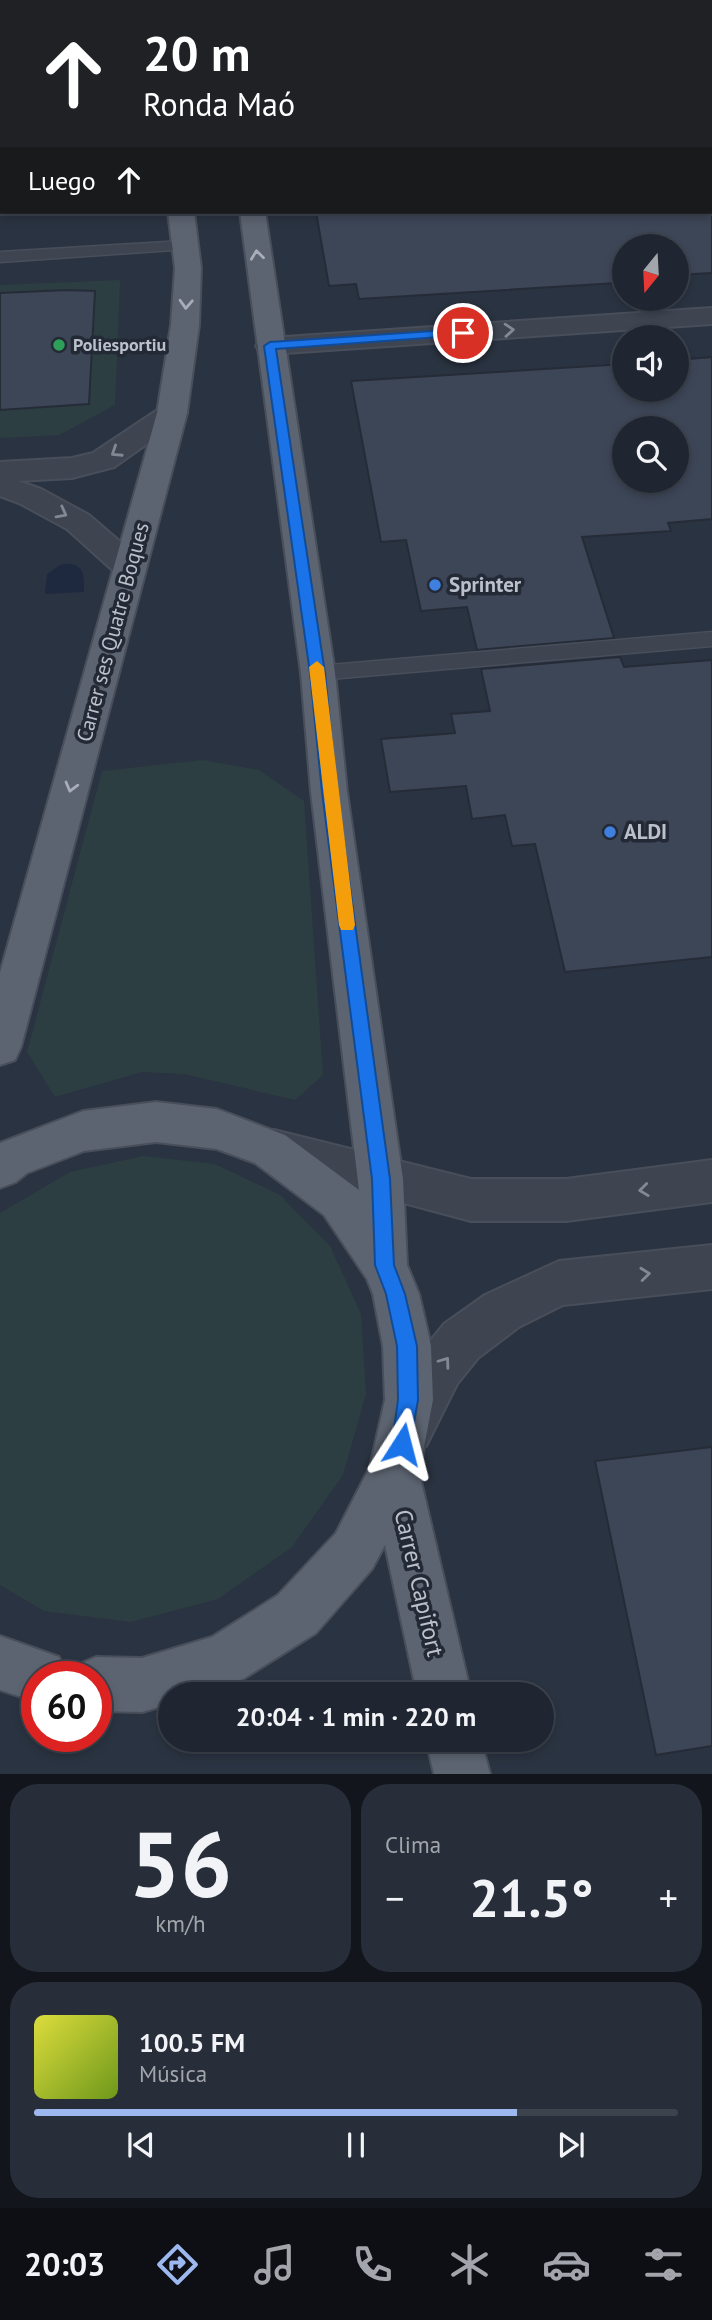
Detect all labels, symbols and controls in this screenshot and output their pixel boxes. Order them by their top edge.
text: 20 m [143,21,250,85]
icon: ahead [28,28,119,119]
text: Ronda Maó [143,83,295,125]
icon: ahead [110,161,148,199]
text: Luego [28,164,96,197]
north arrow [612,234,690,312]
map controls [612,234,689,493]
one-way arrow [249,249,264,260]
one-way arrow [178,299,193,310]
pin [433,303,493,363]
icon: arrive [444,314,482,352]
one-way arrow [504,323,515,338]
button: sound [612,325,689,402]
place label: Poliesportiu [73,333,166,356]
marker: Poliesportiu [51,337,67,353]
button: search [612,416,689,493]
one-way arrow [111,443,124,456]
one-way arrow [55,505,67,519]
street label: Carrer ses Quatre Boques [70,519,155,744]
place label: Sprinter [449,571,522,598]
marker: Sprinter [427,577,443,593]
one-way arrow [65,781,80,793]
place label: ALDI [624,818,667,845]
marker: ALDI [602,824,618,840]
one-way arrow [638,1182,650,1197]
one-way arrow [640,1267,651,1282]
one-way arrow [437,1357,449,1370]
position arrow [365,1407,439,1481]
street label: Carrer Capifort [387,1506,451,1660]
speed limit sign: 60 [21,1661,112,1752]
text: 20:04 · 1 min · 220 m [236,1700,476,1733]
text: 56 [129,1804,232,1922]
text: Clima [385,1830,441,1859]
text: 21.5° [470,1864,593,1931]
text: − [385,1873,404,1922]
text: + [659,1873,678,1922]
text: km/h [155,1909,206,1938]
text: 100.5 FM [139,2026,245,2059]
text: Música [139,2059,207,2088]
icon: previous [122,2126,160,2164]
icon: pause [337,2126,375,2164]
icon: next [552,2126,590,2164]
icon: directions [153,2240,202,2289]
icon: music [250,2240,299,2289]
icon: phone [348,2240,397,2289]
icon: climate [445,2240,494,2289]
icon: car [542,2240,591,2289]
icon: filters [639,2240,688,2289]
text: 20:03 [24,2243,105,2285]

